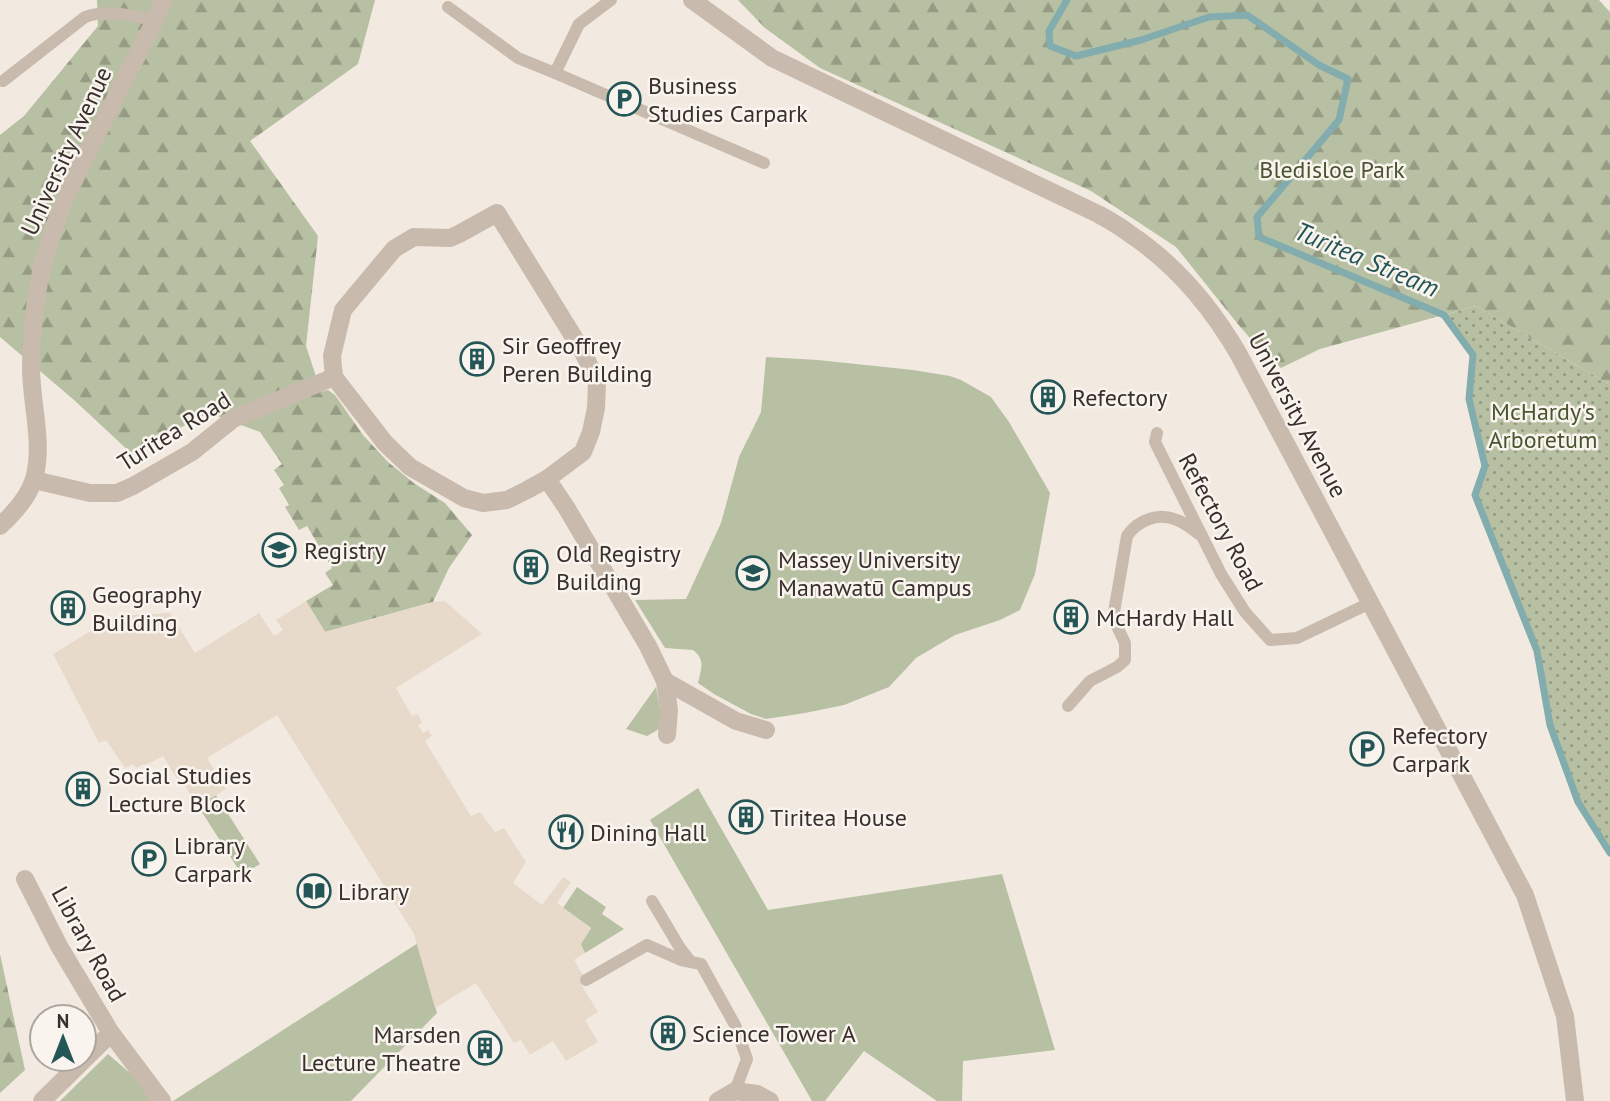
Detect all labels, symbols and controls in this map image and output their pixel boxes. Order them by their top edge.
street label: University Avenue [13,62,119,240]
place label: Business Studies Carpark [648,70,808,129]
parking icon: Business Studies Carpark [605,80,643,118]
park label: Bledisloe Park [1259,154,1405,185]
water label: Turitea Stream [1290,214,1444,304]
street label: University Avenue [1241,327,1355,503]
place label: Sir Geoffrey Peren Building [502,330,652,389]
building icon: Sir Geoffrey Peren Building [458,340,496,378]
building icon: Refectory [1029,378,1067,416]
place label: Refectory [1072,382,1168,413]
street label: Turitea Road [112,384,236,478]
park label: McHardy's Arboretum [1489,396,1597,455]
street label: Refectory Road [1172,448,1270,596]
school or university icon: Registry [260,531,298,569]
place label: Registry [304,535,386,566]
place label: Old Registry Building [556,538,681,597]
place label: Massey University Manawatū Campus [778,544,972,603]
building icon: Old Registry Building [512,548,550,586]
school or university icon: Massey University Manawatū Campus [734,554,772,592]
place label: Geography Building [92,579,202,638]
building icon: Geography Building [49,589,87,627]
building icon: McHardy Hall [1052,598,1090,636]
place label: McHardy Hall [1096,602,1234,633]
place label: Refectory Carpark [1392,720,1488,779]
parking icon: Refectory Carpark [1348,730,1386,768]
place label: Social Studies Lecture Block [108,760,252,819]
building icon: Social Studies Lecture Block [64,770,102,808]
building icon: Tiritea House [727,798,765,836]
place label: Tiritea House [770,802,907,833]
restaurant icon: Dining Hall [547,813,585,851]
place label: Dining Hall [590,817,706,848]
place label: Library Carpark [174,830,252,889]
parking icon: Library Carpark [130,840,168,878]
library icon: Library [295,872,333,910]
place label: Library [338,876,409,907]
street label: Library Road [45,881,133,1007]
north arrow [28,1003,98,1073]
text: N [57,1009,69,1033]
building icon: Science Tower A [649,1014,687,1052]
place label: Science Tower A [692,1018,856,1049]
place label: Marsden Lecture Theatre [301,1019,461,1078]
building icon: Marsden Lecture Theatre [466,1029,504,1067]

